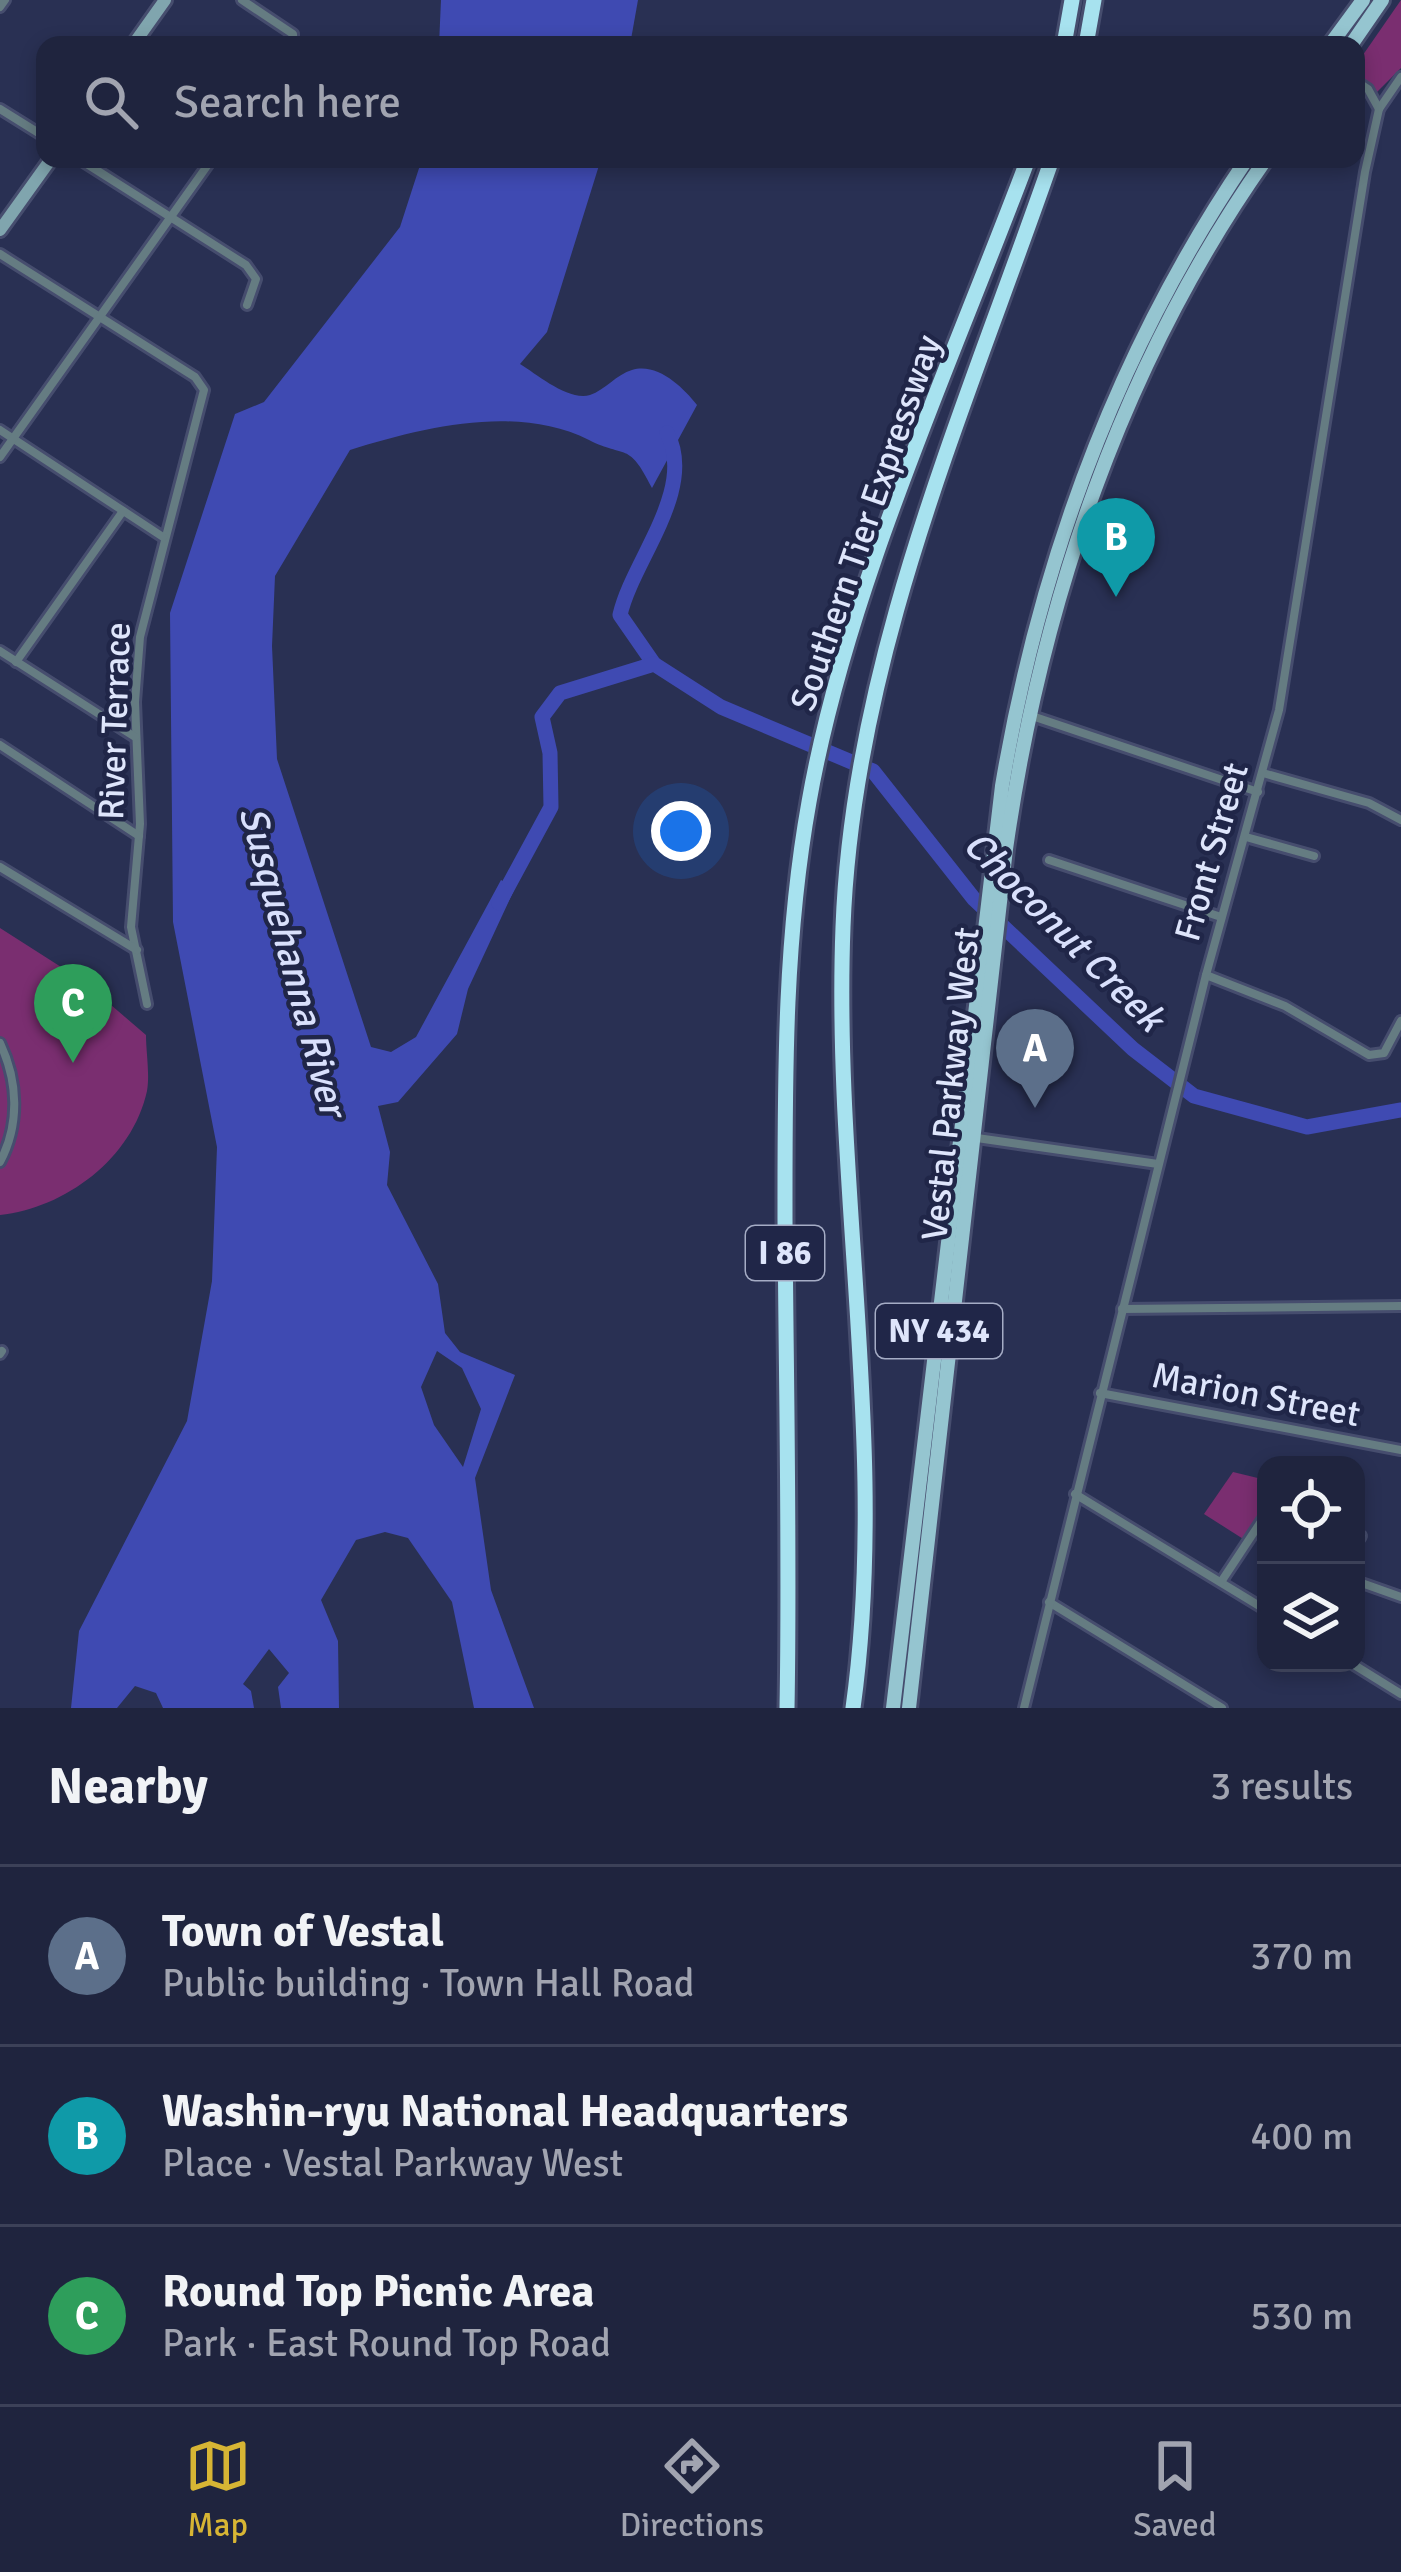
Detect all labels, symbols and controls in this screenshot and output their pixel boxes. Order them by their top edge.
search box [36,36,1365,168]
icon: search [78,69,144,135]
text: Search here [174,75,401,130]
street label: Southern Tier Expressway [781,329,952,717]
pin: B [1077,498,1155,597]
street label: River Terrace [89,621,141,821]
street label: Front Street [1165,758,1259,946]
water label: Susquehanna River [229,801,359,1125]
your location [651,801,711,861]
water label: Choconut Creek [954,821,1177,1044]
street label: Vestal Parkway West [912,925,990,1243]
pin: C [34,964,112,1063]
pin: A [996,1009,1074,1108]
road number: I 86 [746,1226,824,1280]
road number: NY 434 [876,1304,1002,1358]
street label: Marion Street [1148,1353,1364,1437]
map controls [1257,1456,1365,1672]
button: locate [1257,1456,1365,1564]
button: layers [1257,1564,1365,1672]
text: Nearby [48,1755,208,1818]
text: 3 results [1210,1762,1353,1810]
text: Town of Vestal [162,1904,444,1959]
text: A [75,1932,99,1980]
text: 370 m [1250,1932,1353,1980]
text: Public building · Town Hall Road [162,1959,694,2007]
text: Washin-ryu National Headquarters [162,2084,848,2139]
text: B [75,2112,99,2160]
text: 400 m [1250,2112,1353,2160]
text: Place · Vestal Parkway West [162,2139,623,2187]
text: Round Top Picnic Area [162,2264,594,2319]
text: C [75,2292,99,2340]
text: 530 m [1250,2292,1353,2340]
text: Park · East Round Top Road [162,2319,611,2367]
tab: Map [185,2433,251,2546]
tab: Directions [620,2433,764,2546]
tab: Saved [1133,2433,1216,2546]

